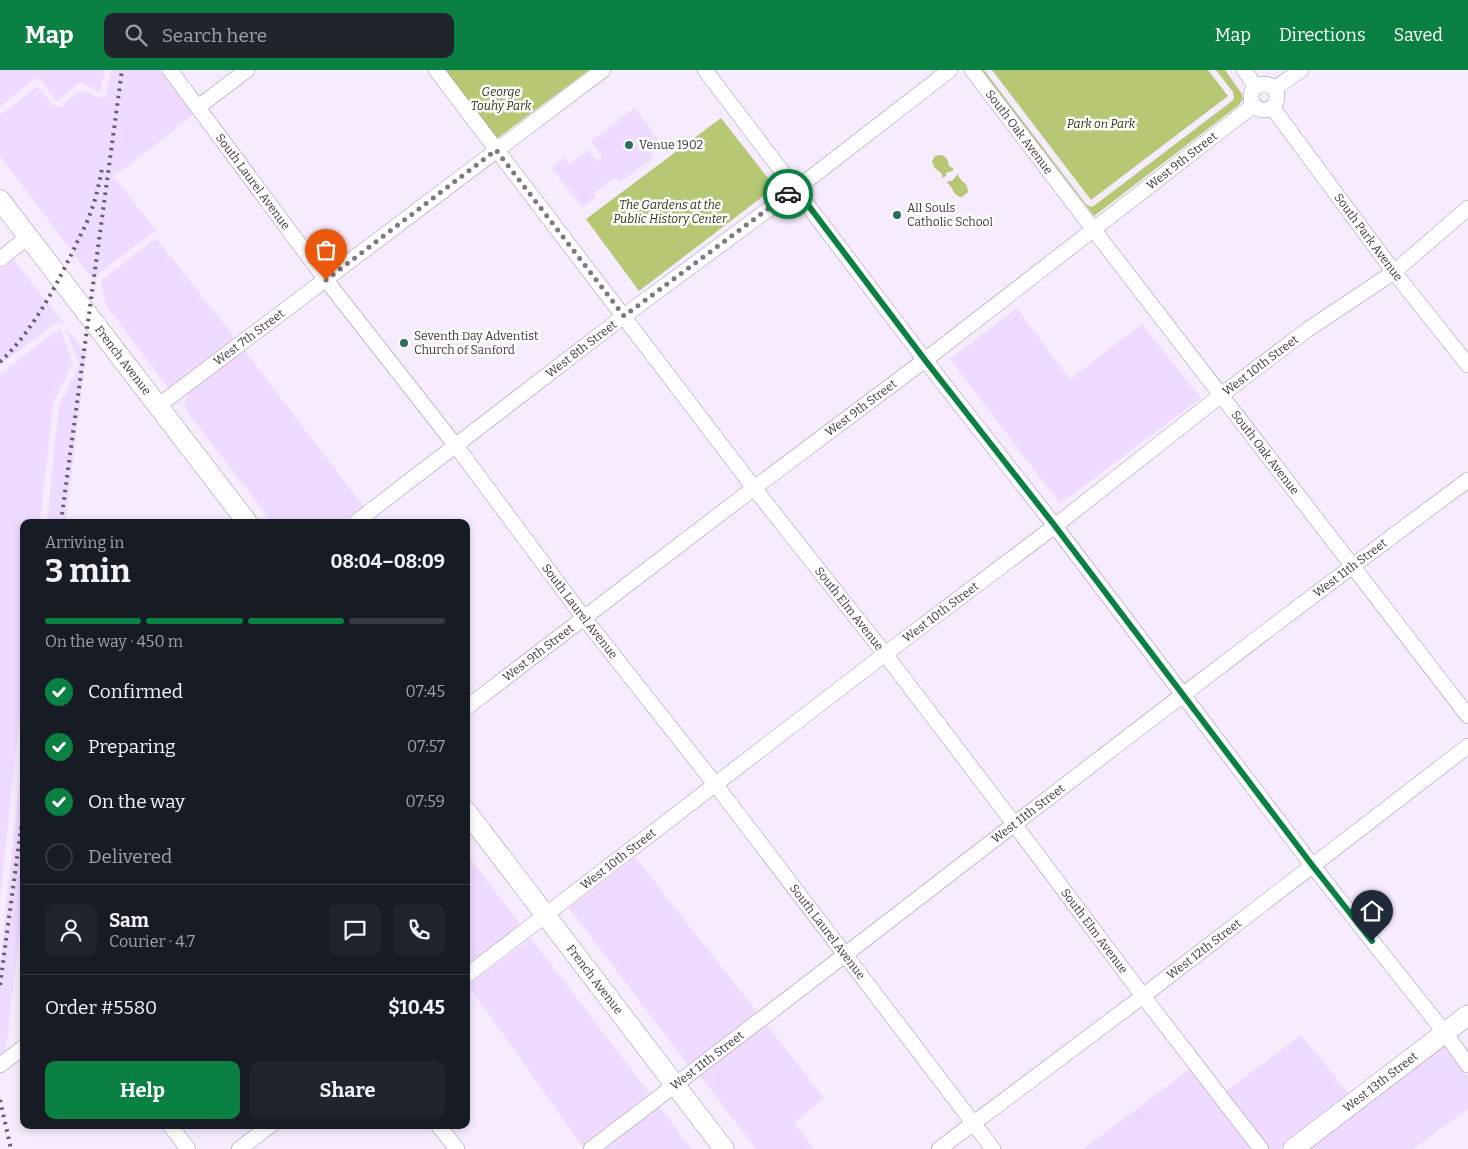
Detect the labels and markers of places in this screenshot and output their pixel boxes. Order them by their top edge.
place label: Venue 1902 [639,138,703,152]
marker: Venue 1902 [623,139,635,151]
place label: All Souls Catholic School [907,201,993,229]
marker: All Souls Catholic School [891,209,903,221]
pin [305,229,347,280]
place label: Seventh Day Adventist Church of Sanford [414,329,539,357]
marker: Seventh Day Adventist Church of Sanford [398,337,410,349]
pin [1351,890,1393,941]

